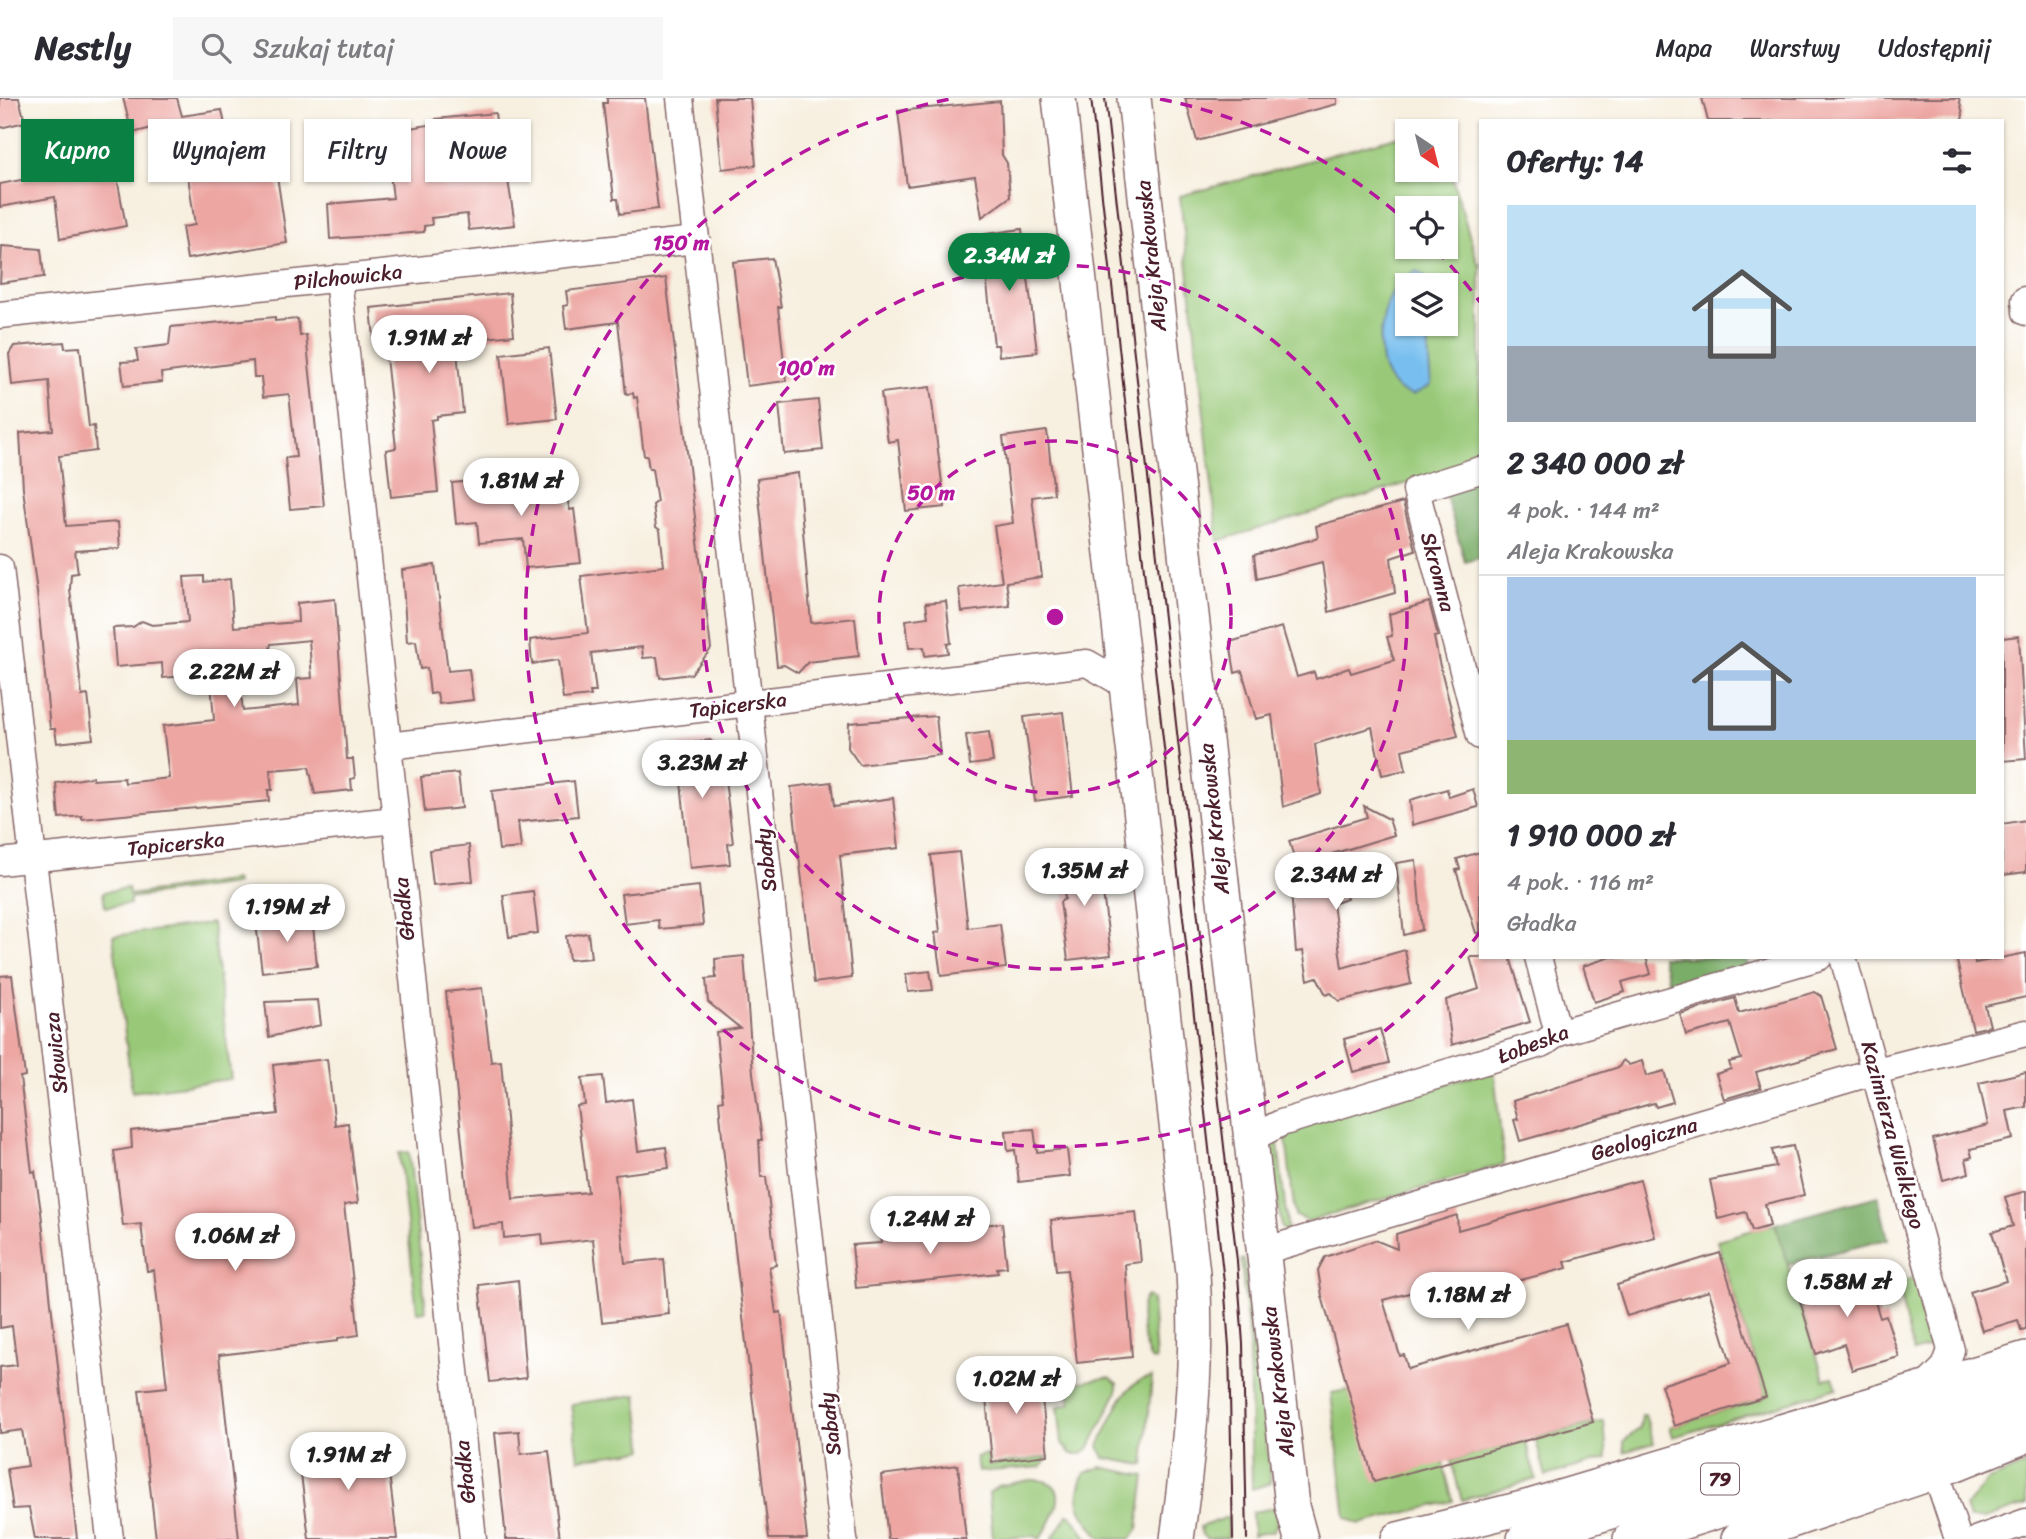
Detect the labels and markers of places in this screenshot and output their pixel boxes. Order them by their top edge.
pin: 2.34M zł [937,234,1081,293]
pin: 1.91M zł [357,316,501,375]
pin: 1.81M zł [449,458,593,518]
centre of rings [1043,605,1067,629]
pin: 2.22M zł [162,650,306,709]
pin: 3.23M zł [630,740,774,800]
pin: 1.35M zł [1012,848,1156,908]
pin: 2.34M zł [1264,852,1408,912]
pin: 1.19M zł [215,884,359,944]
pin: 1.24M zł [858,1196,1002,1256]
pin: 1.06M zł [163,1214,307,1273]
pin: 1.58M zł [1775,1260,1919,1319]
pin: 1.18M zł [1396,1272,1540,1332]
pin: 1.02M zł [944,1356,1088,1416]
pin: 1.91M zł [276,1432,420,1492]

